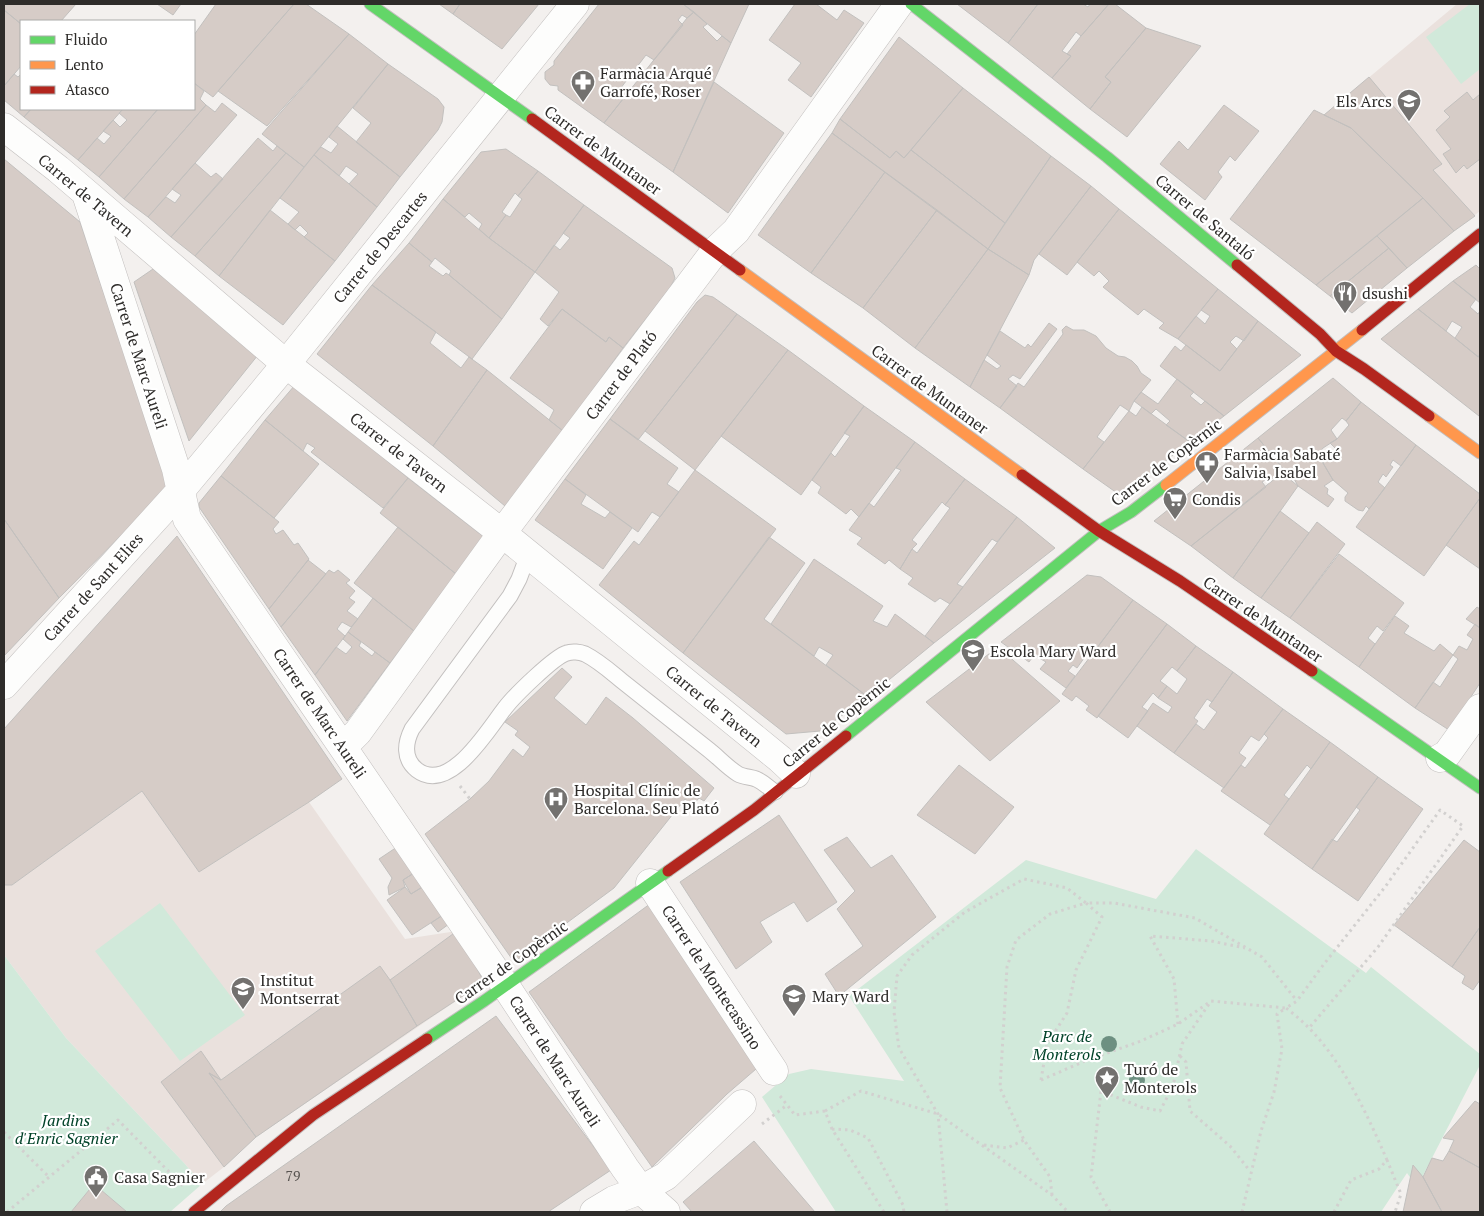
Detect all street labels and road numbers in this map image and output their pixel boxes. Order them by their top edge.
street label: Carrer de Muntaner [540,100,667,200]
street label: Carrer de Tavern [34,148,139,242]
street label: Carrer de Santaló [1151,169,1259,265]
street label: Carrer de Descartes [328,186,432,308]
street label: Carrer de Marc Aureli [105,280,173,432]
street label: Carrer de Plató [580,326,662,424]
street label: Carrer de Muntaner [867,339,994,439]
street label: Carrer de Tavern [346,407,453,497]
street label: Carrer de Copèrnic [1106,413,1226,511]
street label: Carrer de Sant Elies [38,528,148,646]
street label: Carrer de Muntaner [1199,571,1328,668]
street label: Carrer de Marc Aureli [268,644,372,783]
street label: Carrer de Tavern [661,660,767,752]
street label: Carrer de Copèrnic [777,671,895,773]
street label: Carrer de Montecassino [657,900,767,1054]
street label: Carrer de Copèrnic [450,915,572,1009]
street label: Carrer de Marc Aureli [504,991,606,1131]

